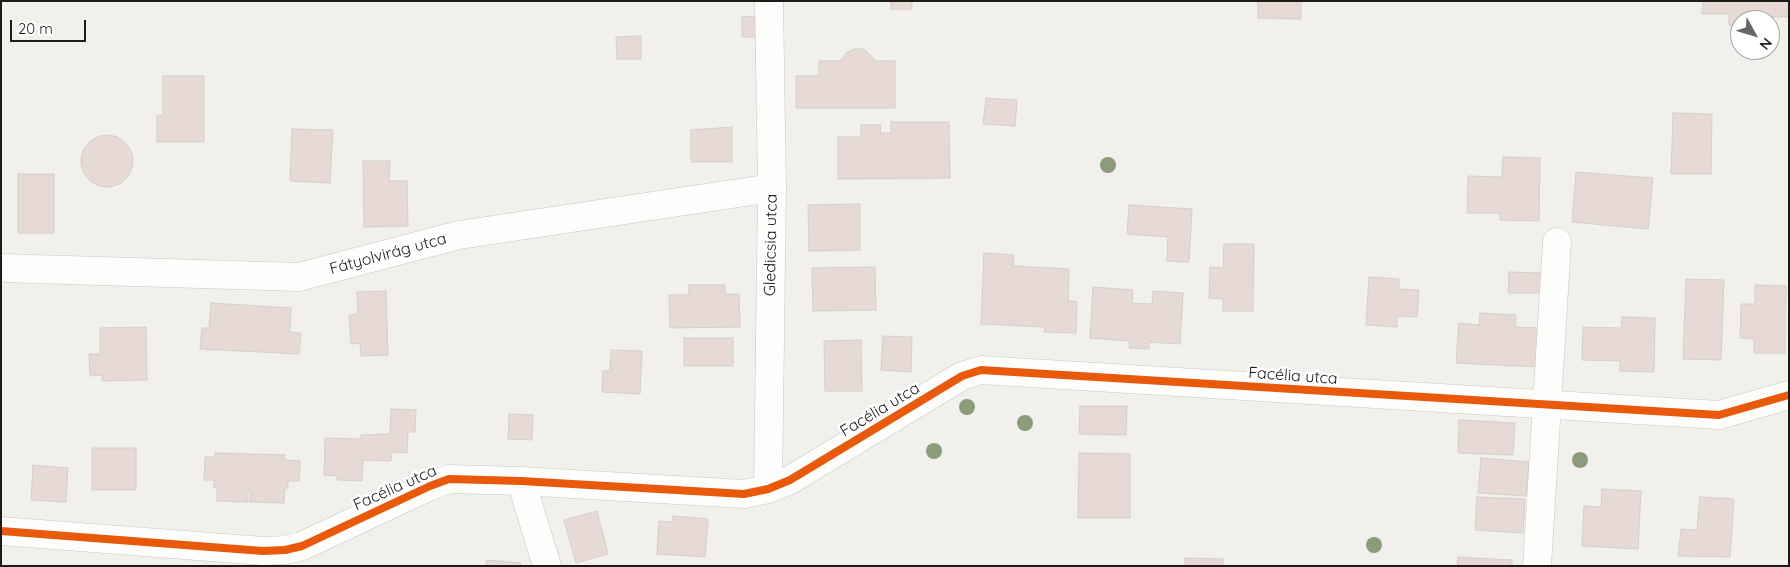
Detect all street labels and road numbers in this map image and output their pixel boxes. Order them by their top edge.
street label: Gledicsia utca [761,194,781,296]
street label: Fátyolvirág utca [327,229,449,279]
street label: Facélia utca [1248,363,1338,389]
street label: Facélia utca [837,379,923,441]
street label: Facélia utca [350,461,440,515]

